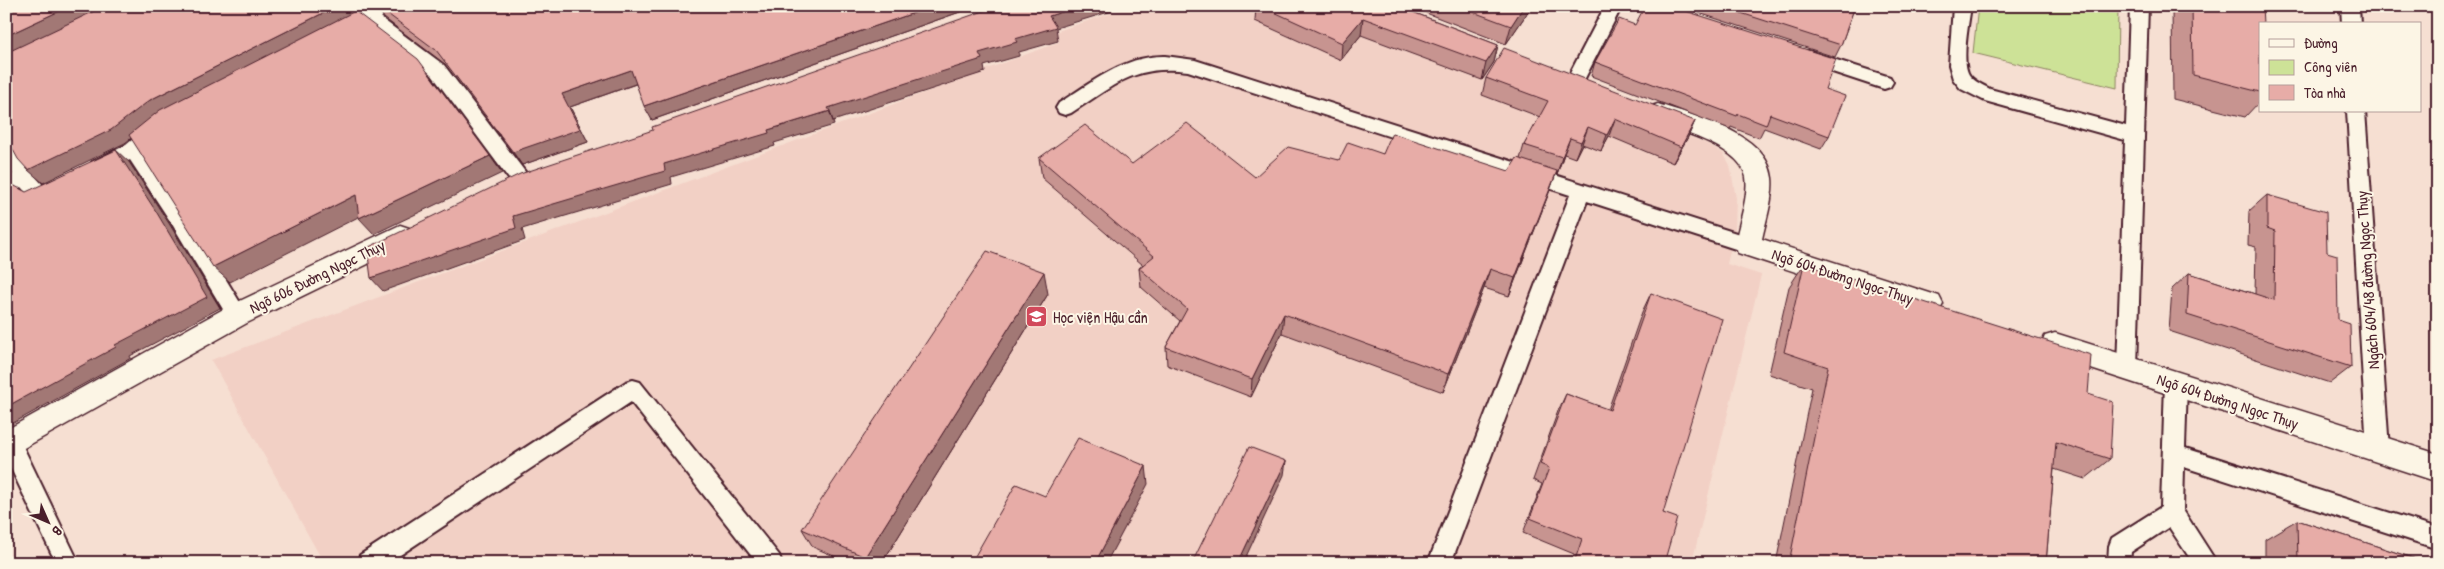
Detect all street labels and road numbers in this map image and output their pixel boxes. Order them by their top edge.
street label: Ngách 604/48 đường Ngọc Thụy [2350,190,2384,370]
street label: Ngõ 606 Đường Ngọc Thụy [245,233,389,318]
street label: Ngõ 604 Đường Ngọc Thụy [1769,243,1917,309]
street label: Ngõ 604 Đường Ngọc Thụy [2154,368,2302,434]

